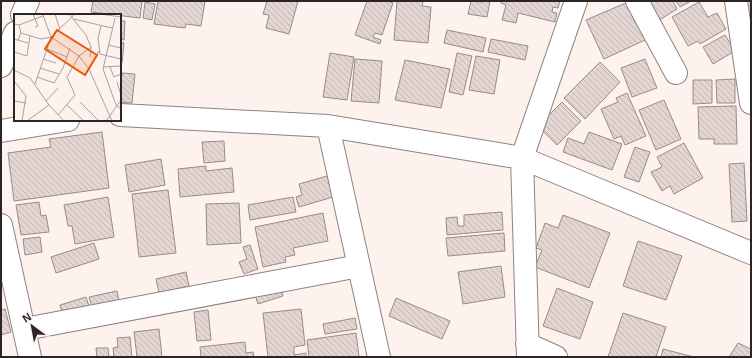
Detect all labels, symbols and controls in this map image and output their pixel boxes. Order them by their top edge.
inset map [14,14,121,121]
north arrow [12,306,52,346]
text: N [20,310,33,325]

